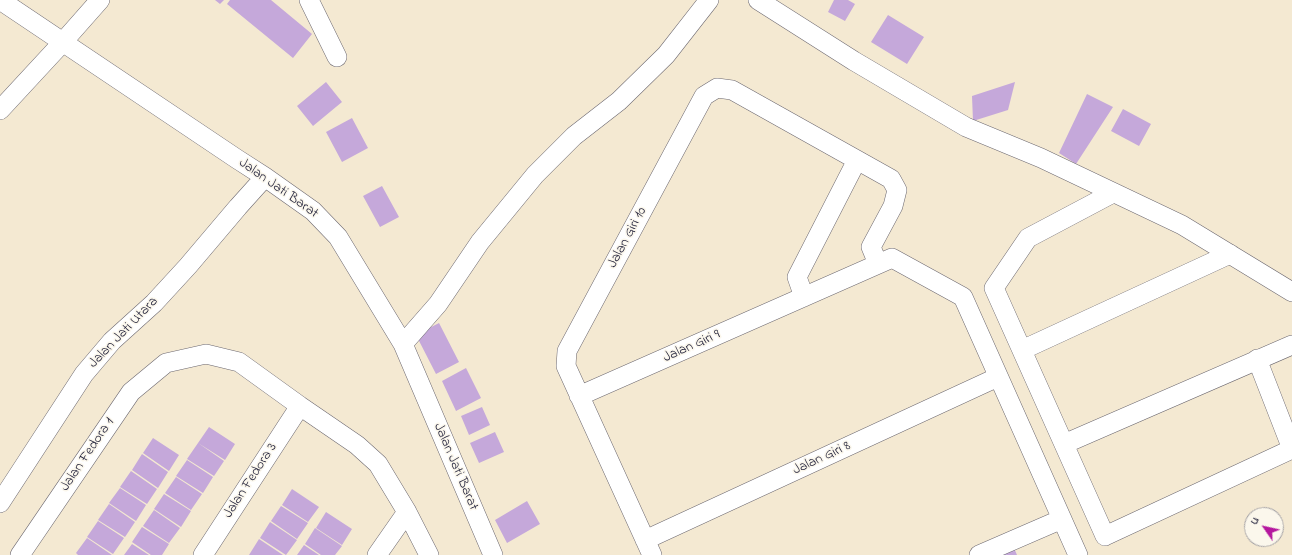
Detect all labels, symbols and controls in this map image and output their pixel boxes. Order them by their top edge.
street label: Jalan Jati Barat [235,155,321,223]
street label: Jalan Giri 10 [605,205,651,271]
street label: Jalan Jati Utara [86,294,162,372]
street label: Jalan Giri 9 [661,327,723,367]
street label: Jalan Fedora 1 [57,415,119,495]
street label: Jalan Jati Barat [429,421,481,513]
street label: Jalan Giri 8 [791,438,853,480]
street label: Jalan Fedora 3 [220,440,282,522]
north arrow [1244,507,1284,547]
text: U [1246,513,1263,528]

